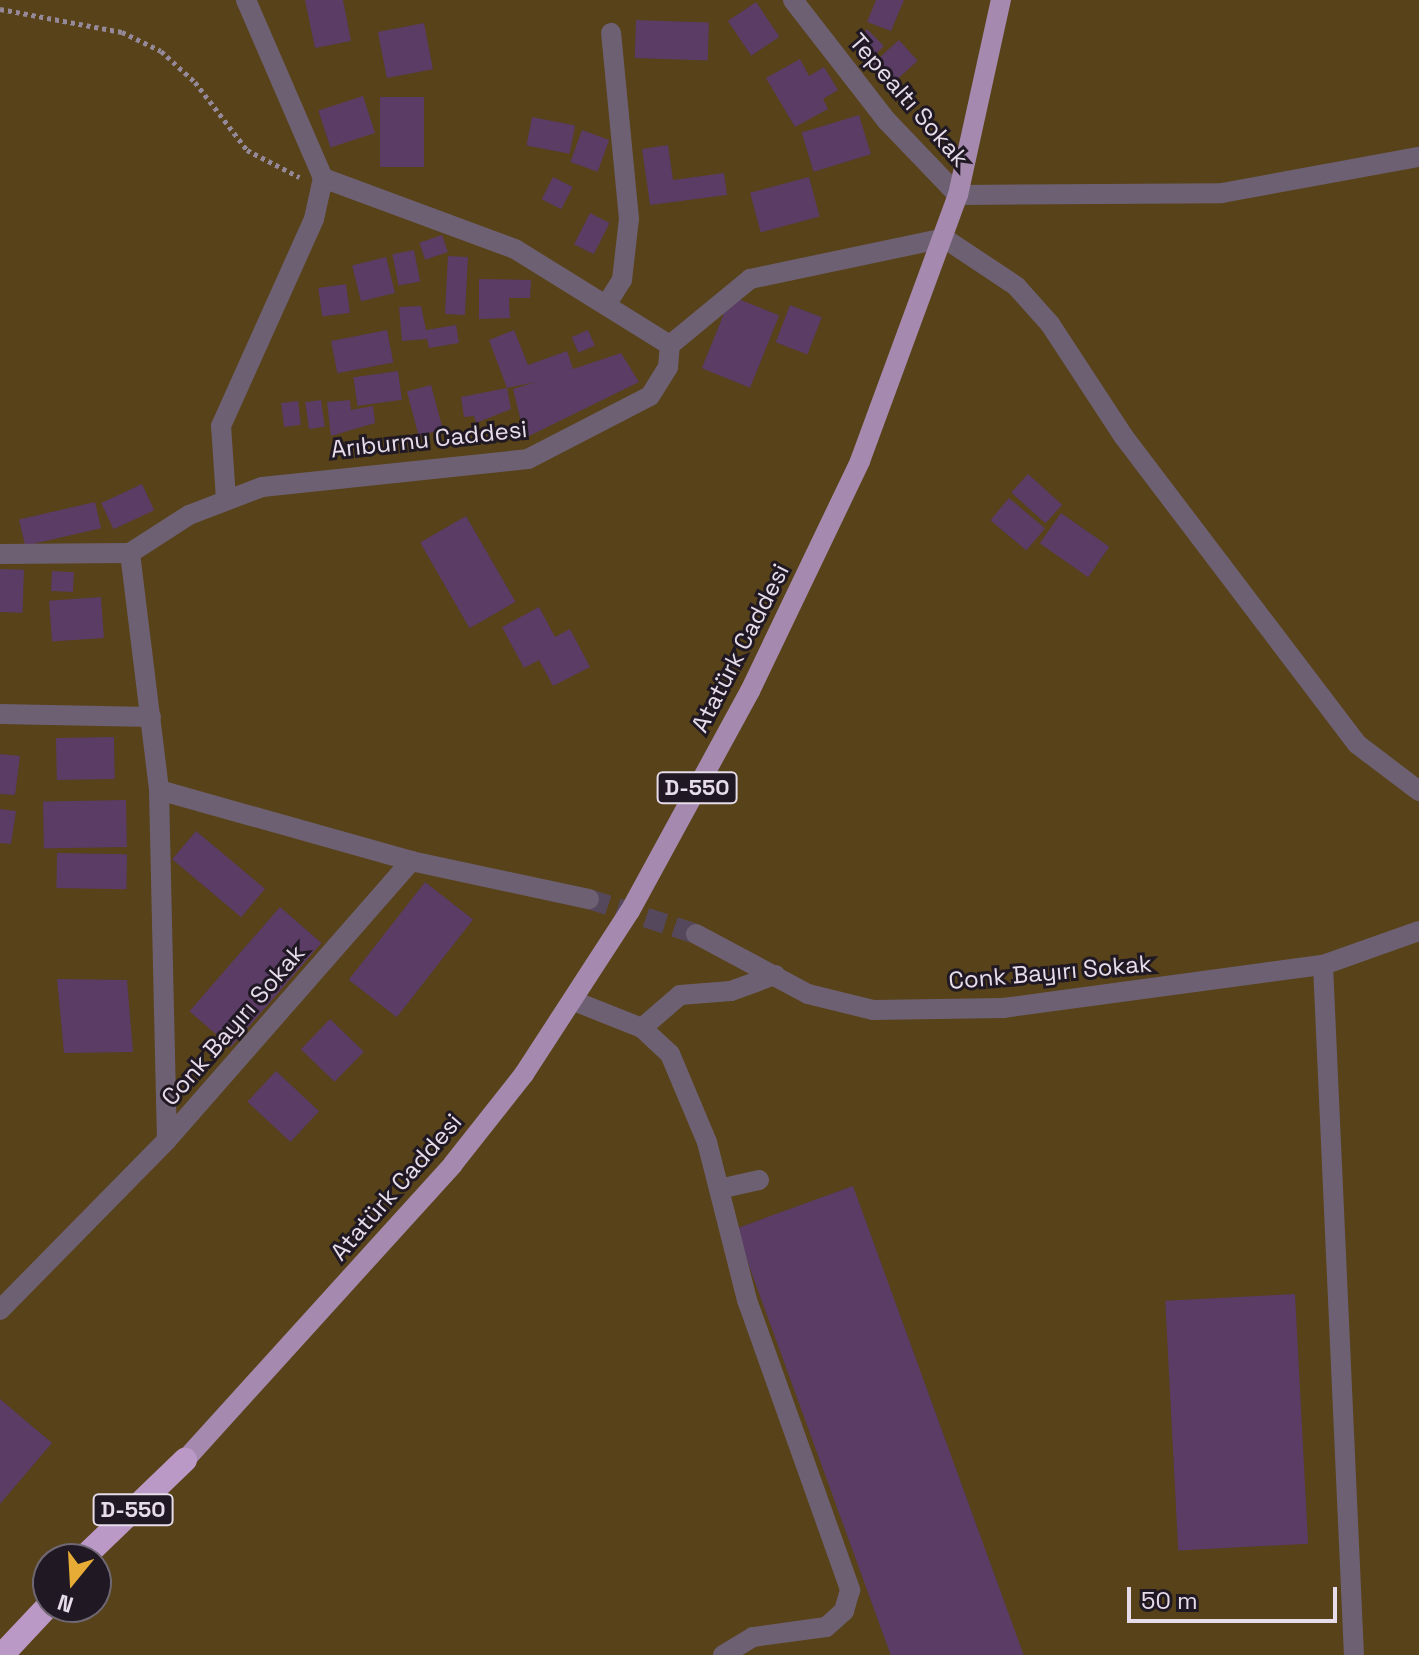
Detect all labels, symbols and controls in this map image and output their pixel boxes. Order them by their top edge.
street label: Tepealtı Sokak [843,27,975,173]
street label: Arıburnu Caddesi [329,414,529,464]
street label: Atatürk Caddesi [685,559,795,737]
road number: D-550 [655,770,739,806]
street label: Conk Bayırı Sokak [155,939,311,1111]
street label: Conk Bayırı Sokak [947,949,1153,995]
street label: Atatürk Caddesi [324,1108,468,1266]
road number: D-550 [91,1492,175,1528]
north arrow [32,1543,112,1623]
scale bar [1131,1571,1341,1621]
text: 50 m [1141,1585,1198,1616]
text: N [54,1588,77,1620]

